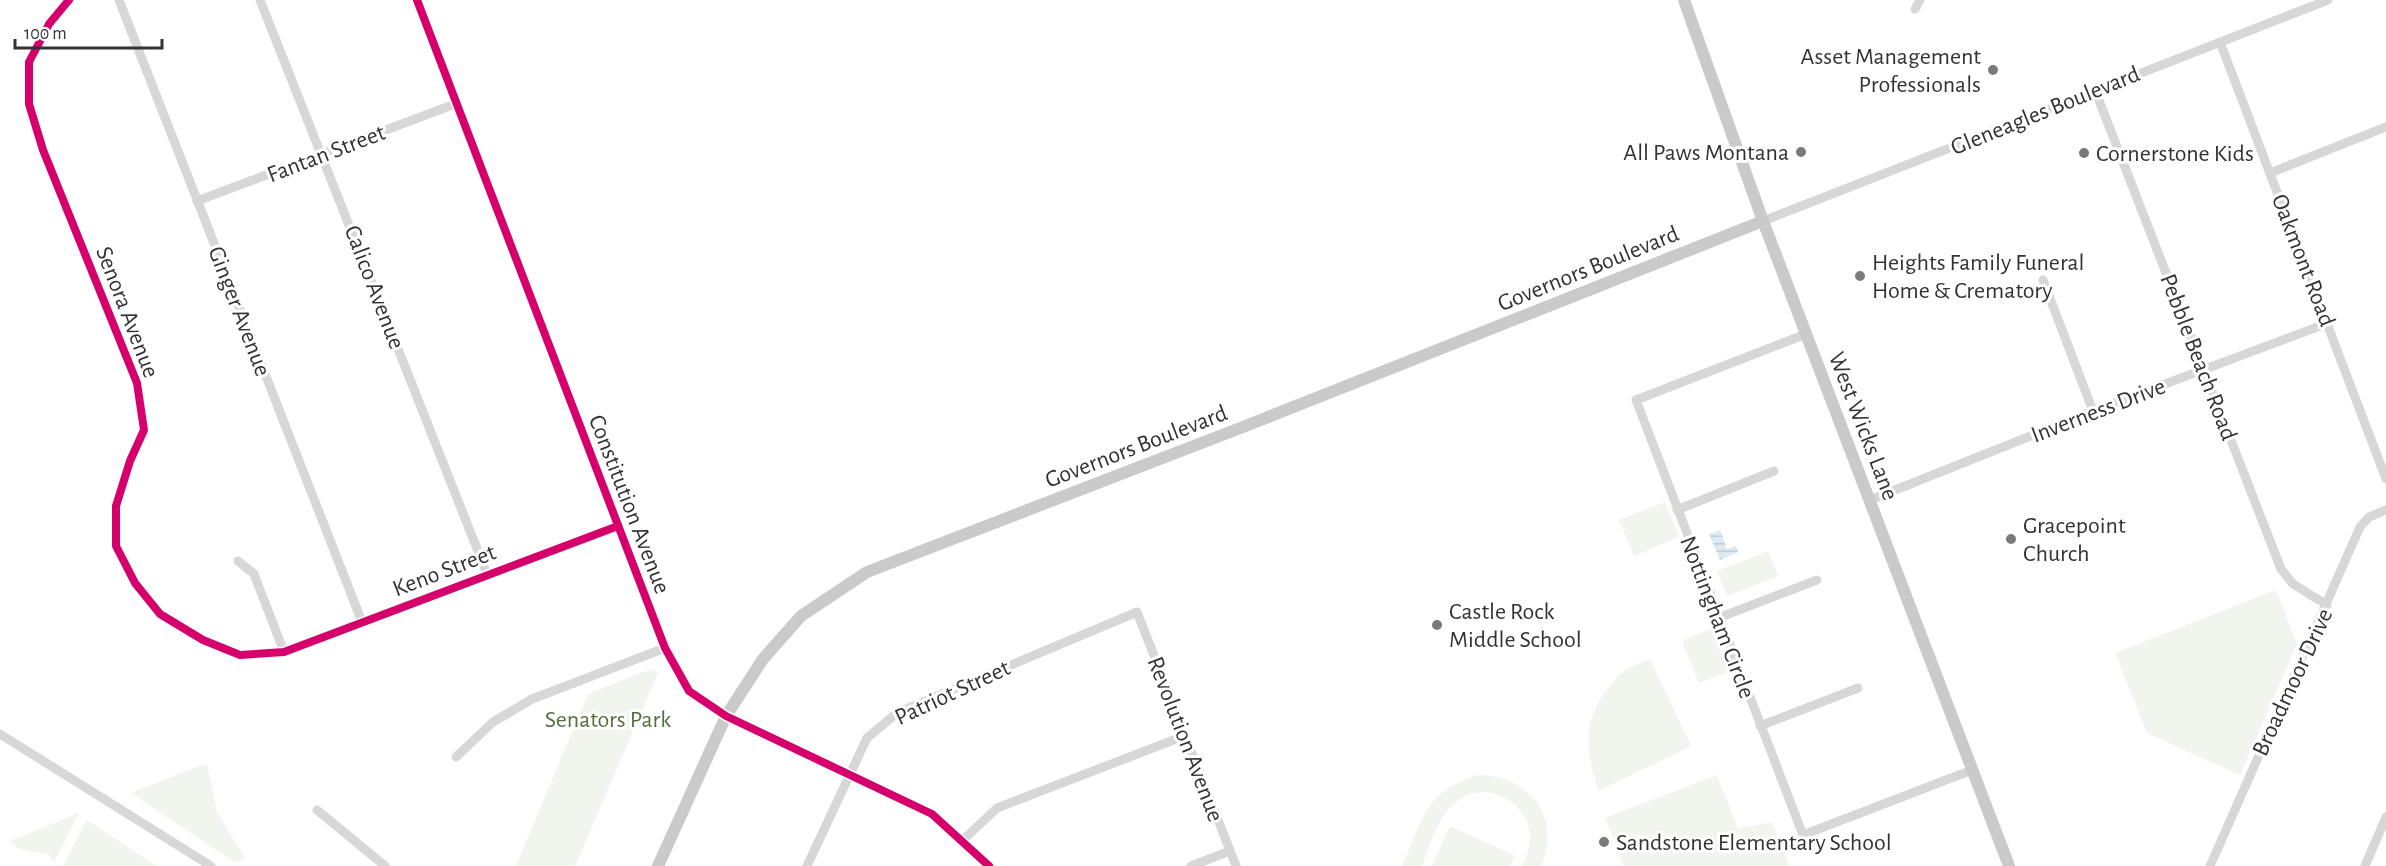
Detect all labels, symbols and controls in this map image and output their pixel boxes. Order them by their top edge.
scale bar [15,12,162,50]
text: 100 m [24,25,67,43]
place label: Asset Management Professionals [1801,45,1981,97]
street label: Gleneagles Boulevard [1947,62,2143,160]
marker: Asset Management Professionals [1986,63,2000,77]
street label: Fantan Street [264,120,389,187]
place label: All Paws Montana [1623,141,1789,165]
place label: Cornerstone Kids [2096,142,2254,166]
marker: All Paws Montana [1794,145,1808,159]
marker: Cornerstone Kids [2077,146,2091,160]
street label: Oakmont Road [2267,191,2339,330]
street label: Calico Avenue [340,222,409,352]
street label: Governors Boulevard [1494,222,1682,316]
street label: Senora Avenue [91,243,163,381]
street label: Ginger Avenue [203,243,275,380]
place label: Heights Family Funeral Home & Crematory [1872,251,2084,303]
marker: Heights Family Funeral Home & Crematory [1853,269,1867,283]
street label: Pebble Beach Road [2155,271,2241,444]
street label: West Wicks Lane [1824,349,1902,504]
street label: Inverness Drive [2028,374,2169,448]
street label: Governors Boulevard [1042,401,1231,493]
street label: Constitution Avenue [584,412,674,597]
place label: Gracepoint Church [2023,514,2126,566]
marker: Gracepoint Church [2004,532,2018,546]
street label: Nottingham Circle [1675,533,1759,702]
street label: Keno Street [390,540,500,602]
place label: Castle Rock Middle School [1449,600,1582,652]
street label: Broadmoor Drive [2248,605,2338,760]
marker: Castle Rock Middle School [1430,618,1444,632]
street label: Revolution Avenue [1143,654,1228,825]
street label: Patriot Street [891,656,1014,730]
park label: Senators Park [545,708,671,732]
place label: Sandstone Elementary School [1616,831,1892,855]
marker: Sandstone Elementary School [1597,835,1611,849]

